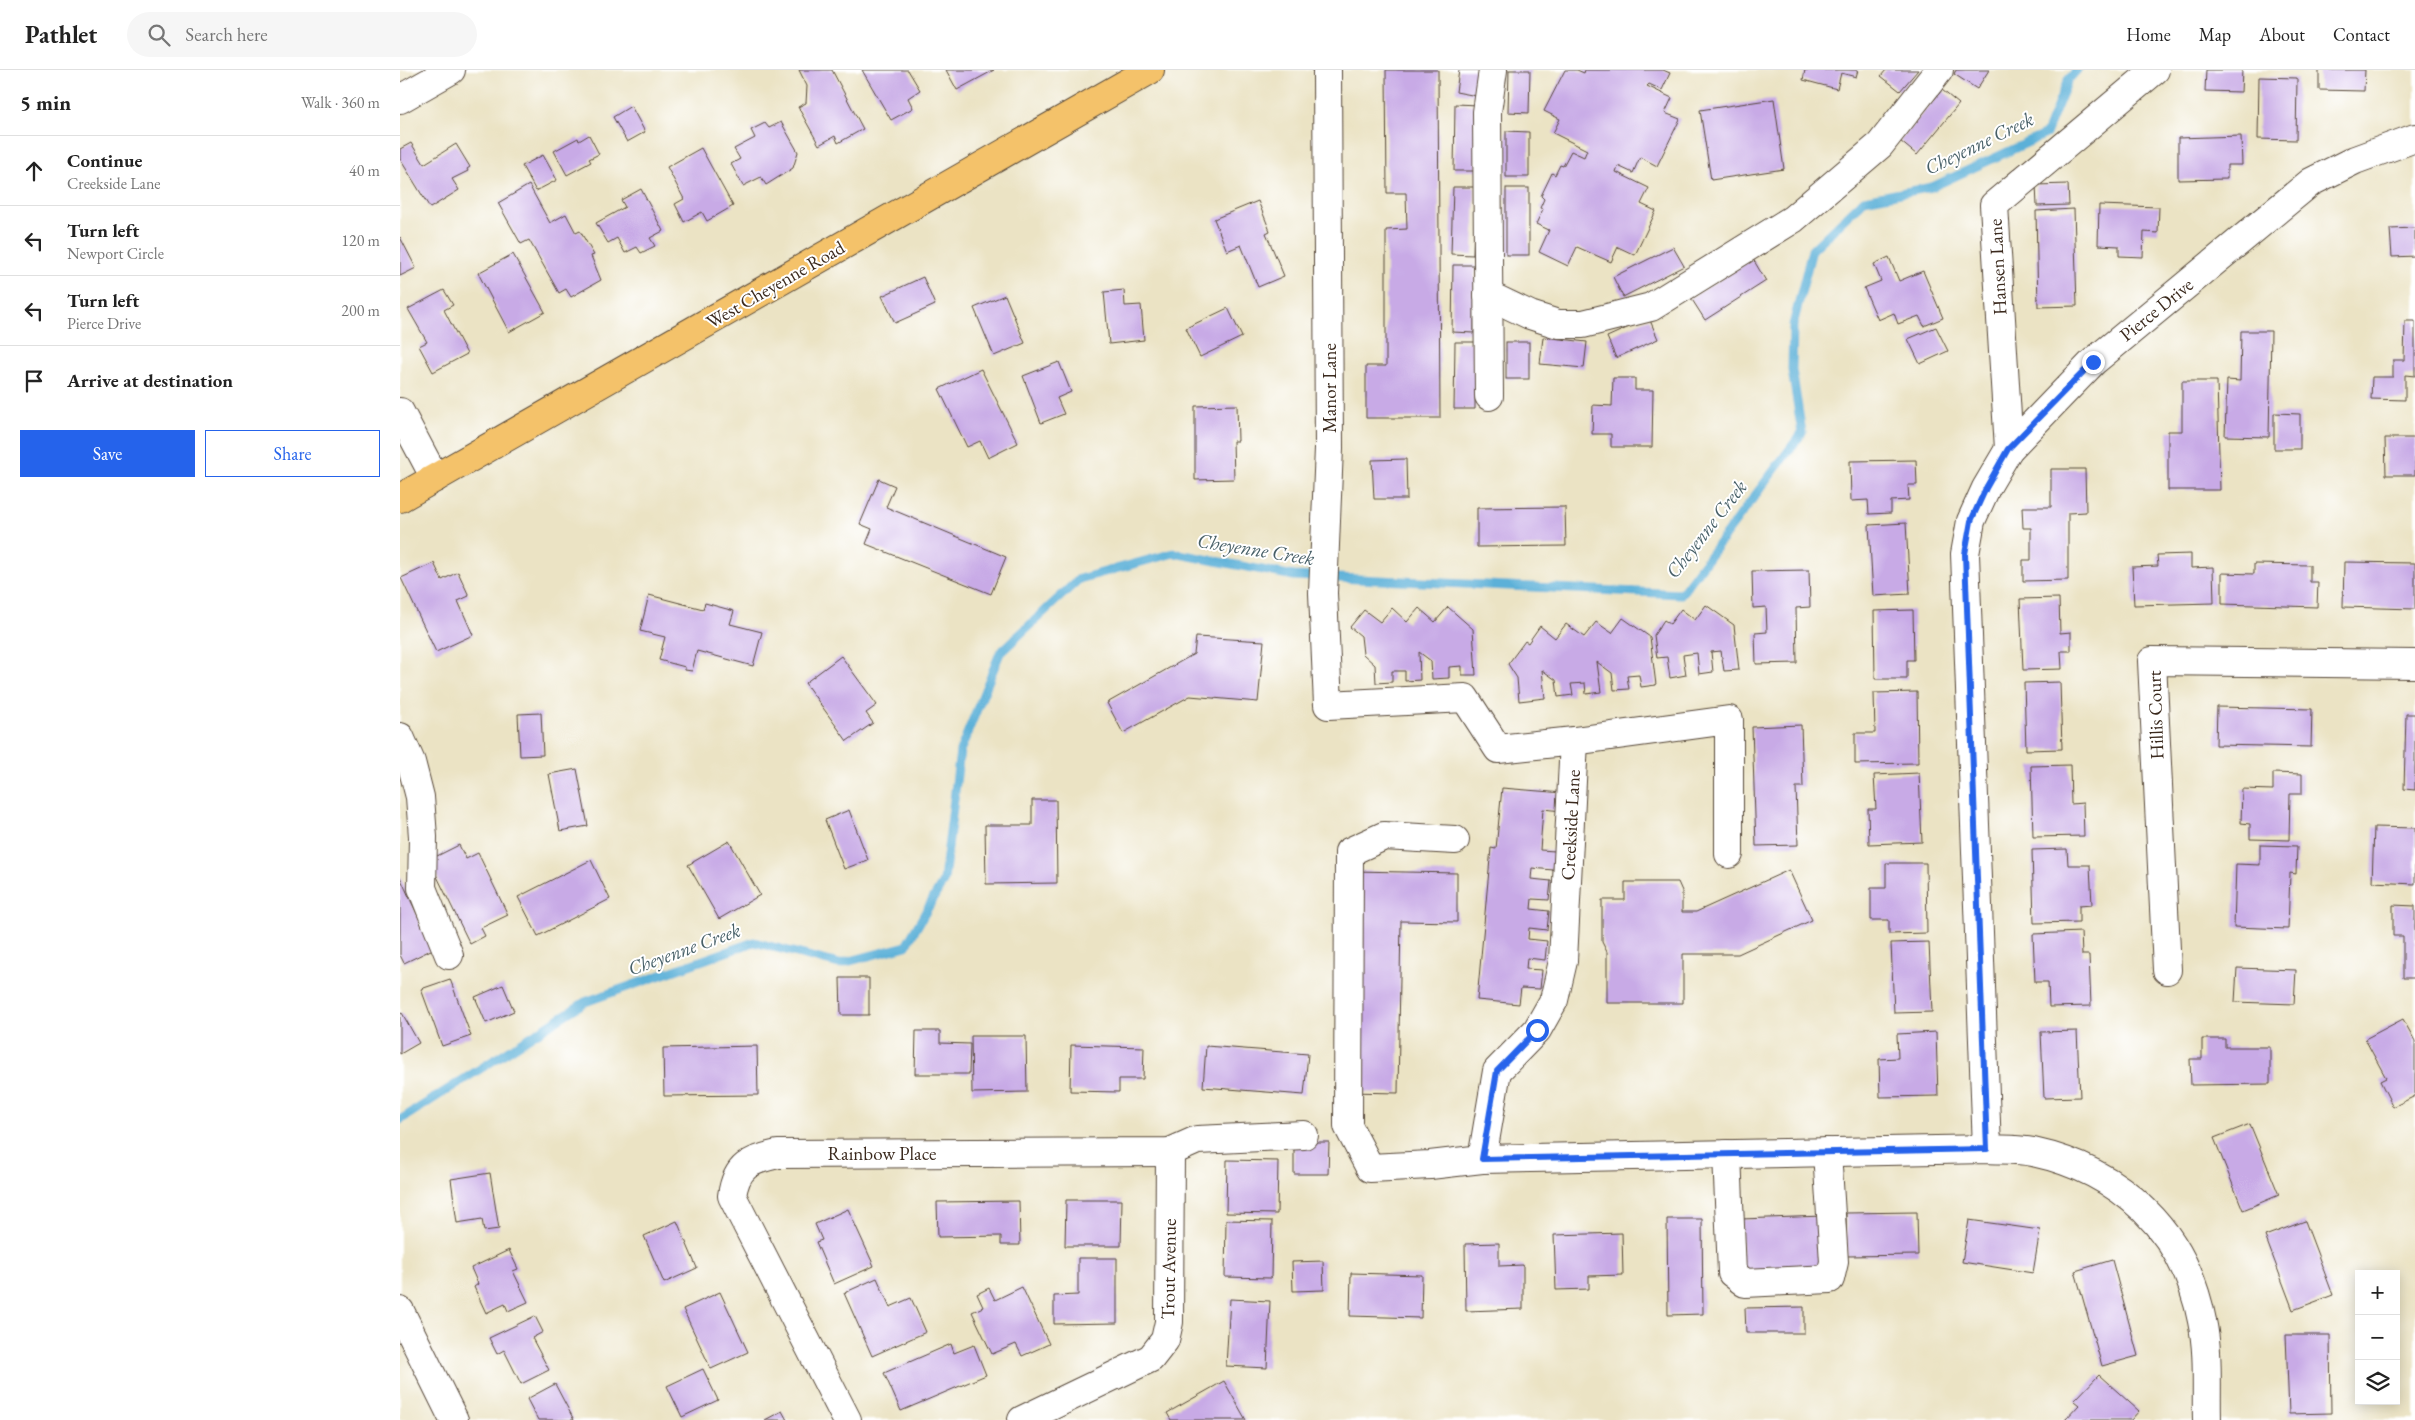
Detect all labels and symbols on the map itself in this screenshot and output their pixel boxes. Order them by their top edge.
water label: Cheyenne Creek [1920,105,2038,181]
street label: Hansen Lane [1982,218,2013,316]
street label: West Cheyenne Road [702,234,849,334]
street label: Pierce Drive [2114,272,2198,347]
street label: Manor Lane [1317,343,1342,433]
route end [2082,351,2105,374]
water label: Cheyenne Creek [1659,474,1753,584]
water label: Cheyenne Creek [1196,527,1316,571]
street label: Hillis Court [2141,670,2170,760]
street label: Creekside Lane [1555,769,1586,881]
water label: Cheyenne Creek [624,917,744,981]
route start [1526,1019,1549,1042]
street label: Rainbow Place [828,1141,936,1166]
street label: Trout Avenue [1155,1218,1182,1320]

